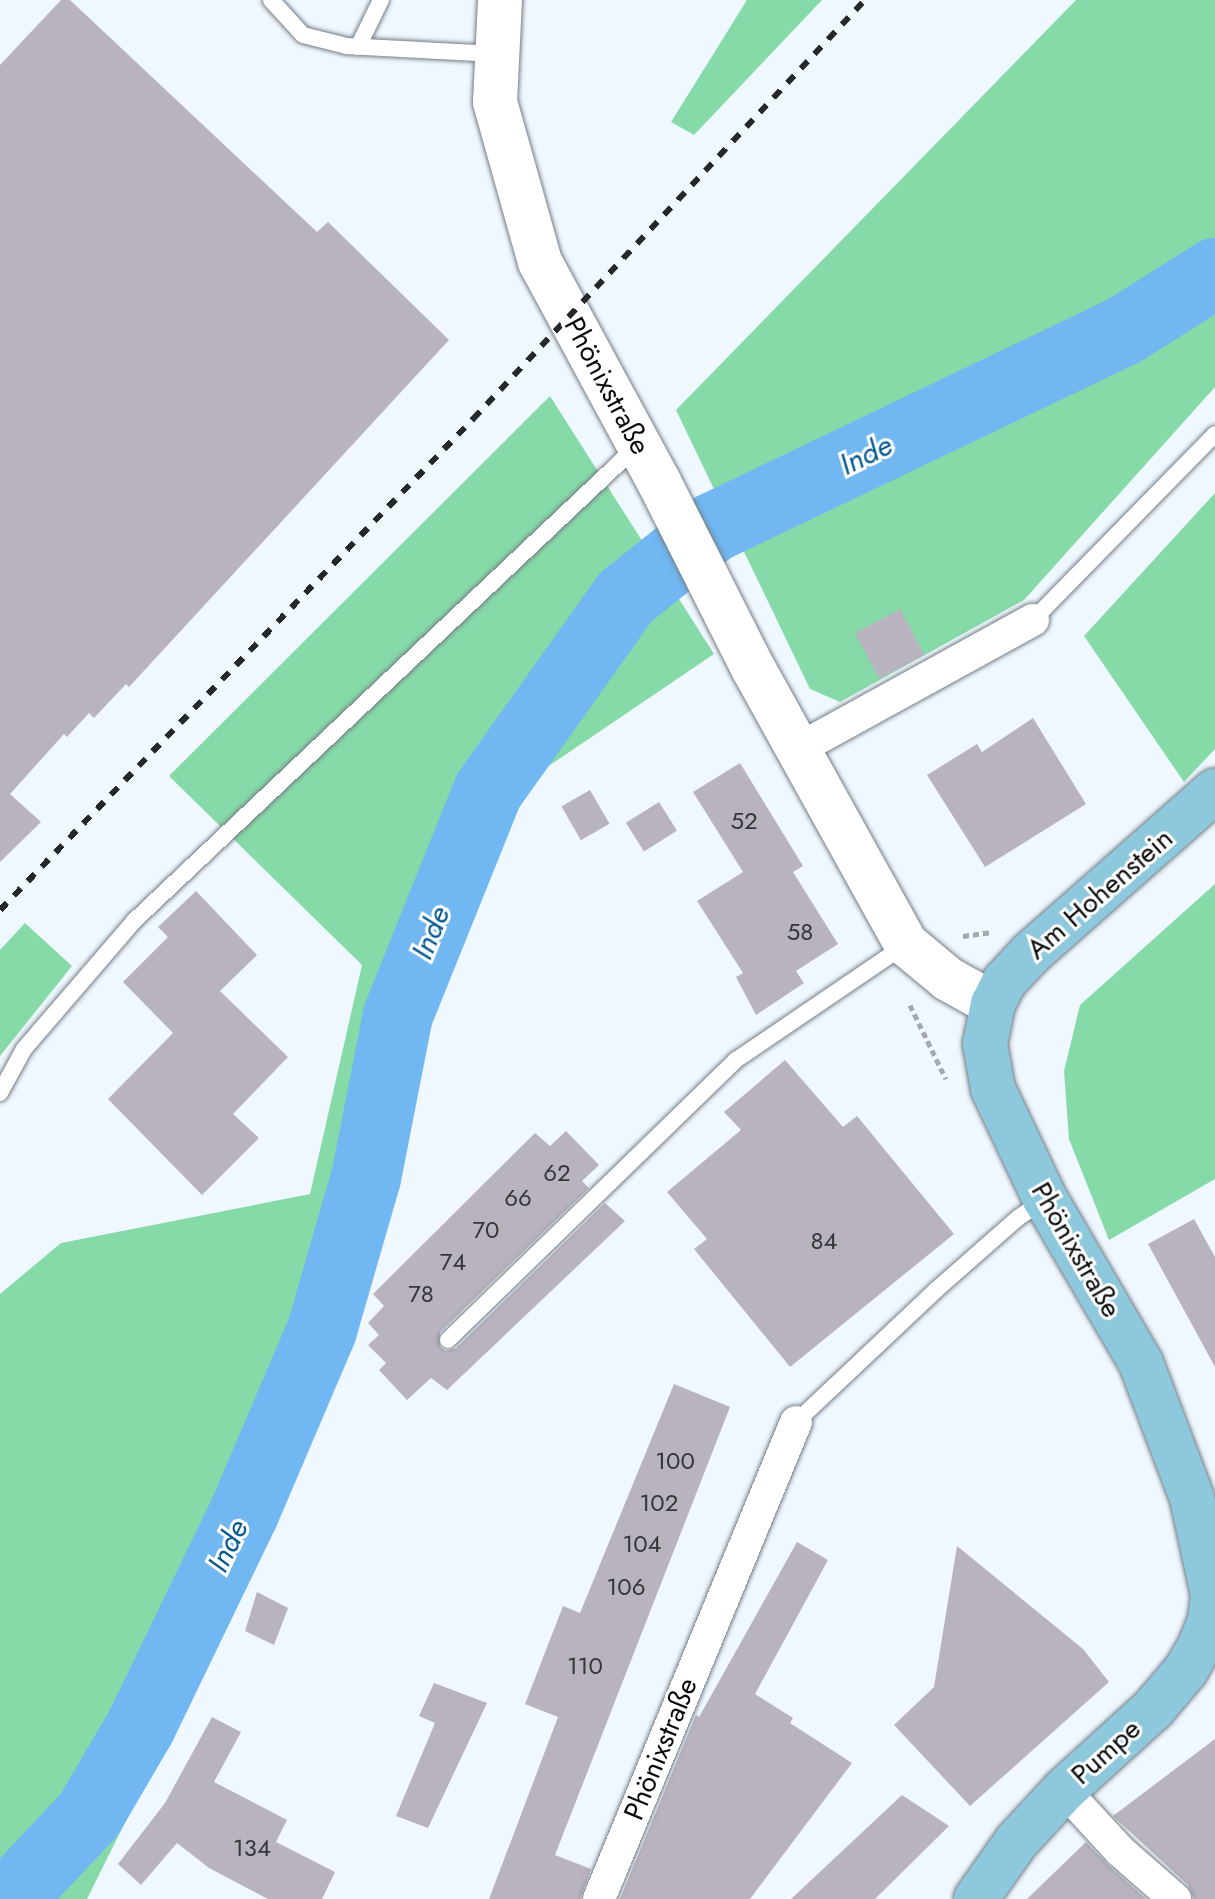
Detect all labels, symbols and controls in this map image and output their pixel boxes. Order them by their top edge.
street label: Phönixstraße [557,312,657,460]
water label: Inde [834,427,898,483]
house number: 52 [730,807,758,835]
street label: Am Hohenstein [1020,822,1180,966]
water label: Inde [404,901,458,965]
house number: 58 [787,918,813,946]
house number: 62 [543,1159,571,1187]
street label: Phönixstraße [1024,1176,1128,1324]
house number: 66 [504,1184,532,1212]
house number: 70 [473,1216,499,1244]
house number: 84 [810,1227,838,1255]
house number: 74 [440,1248,466,1276]
house number: 78 [408,1280,434,1308]
house number: 100 [655,1447,695,1475]
house number: 102 [640,1489,678,1517]
water label: Inde [200,1514,256,1578]
house number: 104 [622,1530,662,1558]
house number: 106 [606,1573,646,1601]
house number: 110 [567,1652,603,1680]
street label: Phönixstraße [617,1673,705,1825]
street label: Pumpe [1064,1712,1148,1792]
house number: 134 [233,1834,271,1862]

